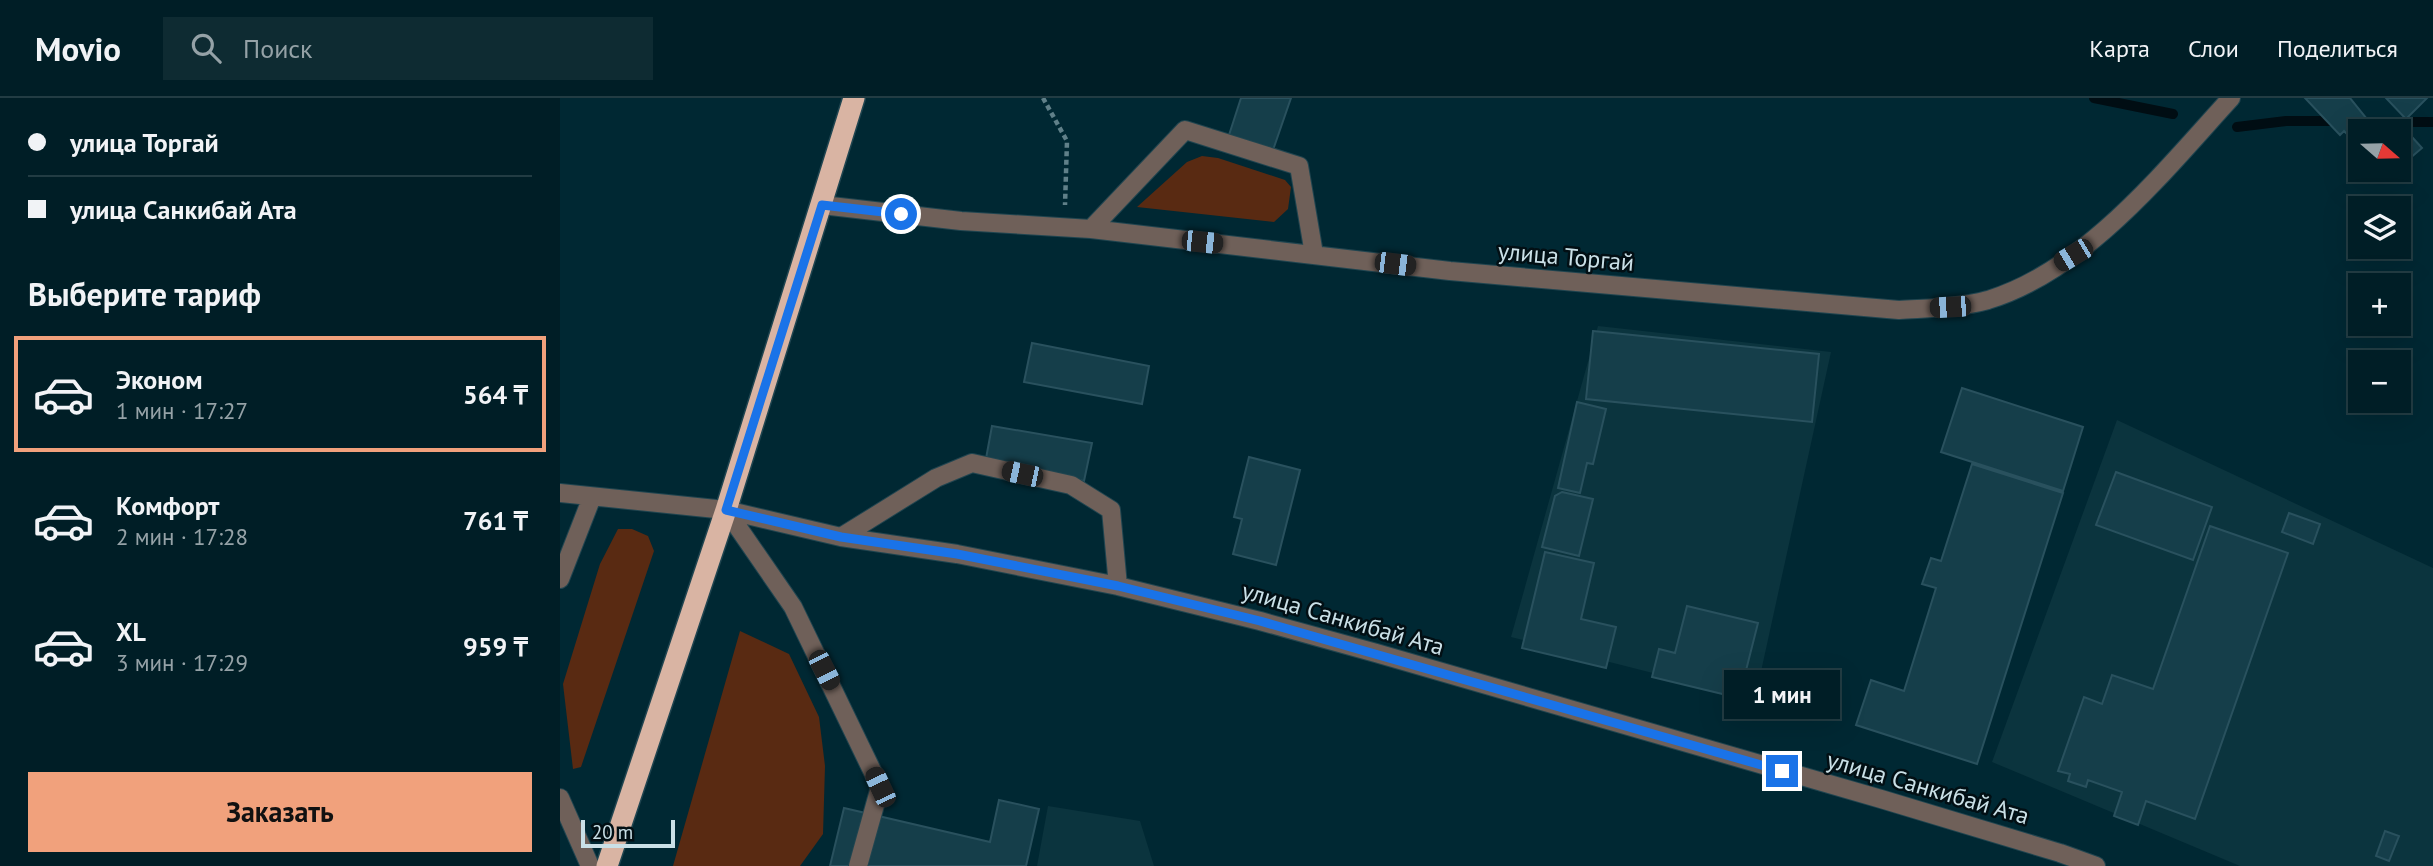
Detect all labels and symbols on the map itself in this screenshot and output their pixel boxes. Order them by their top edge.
north arrow [2348,119,2412,182]
route start [885,198,917,230]
car [1181,229,1224,255]
street label: улица Торгай [1497,235,1635,278]
car [2050,235,2097,275]
car [1373,251,1418,277]
car [1929,295,1972,319]
car [1000,459,1045,489]
street label: улица Санкибай Ата [1238,575,1448,662]
car [806,647,843,693]
callout: 1 мин [1724,670,1840,718]
street label: улица Санкибай Ата [1823,744,2033,831]
route end [1766,755,1798,787]
car [862,764,899,810]
scale bar [581,817,676,849]

